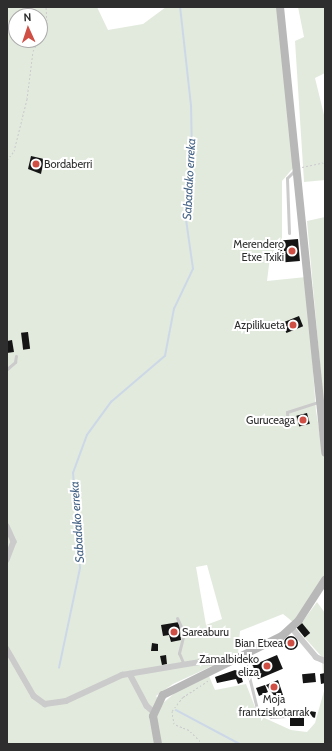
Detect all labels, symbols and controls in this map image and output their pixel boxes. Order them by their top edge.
north arrow [8,8,48,48]
text: N [23,10,32,24]
water label: Sabadako erreka [180,138,198,220]
place label: Bordaberri [44,157,92,171]
marker: Bordaberri [31,159,41,169]
place label: Merendero Etxe Txiki [233,238,284,264]
marker: Merendero Etxe Txiki [287,246,297,256]
place label: Azpilikueta [234,318,285,332]
marker: Azpilikueta [288,320,298,330]
place label: Guruceaga [246,413,295,427]
marker: Guruceaga [298,415,308,425]
water label: Sabadako erreka [67,481,87,563]
place label: Sareaburu [182,625,229,639]
marker: Sareaburu [169,627,179,637]
place label: Bian Etxea [235,636,283,650]
marker: Bian Etxea [286,638,296,648]
place label: Zamalbideko eliza [199,653,259,679]
marker: Zamalbideko eliza [262,661,272,671]
marker: Moja frantziskotarrak [269,682,279,692]
place label: Moja frantziskotarrak [239,693,309,719]

